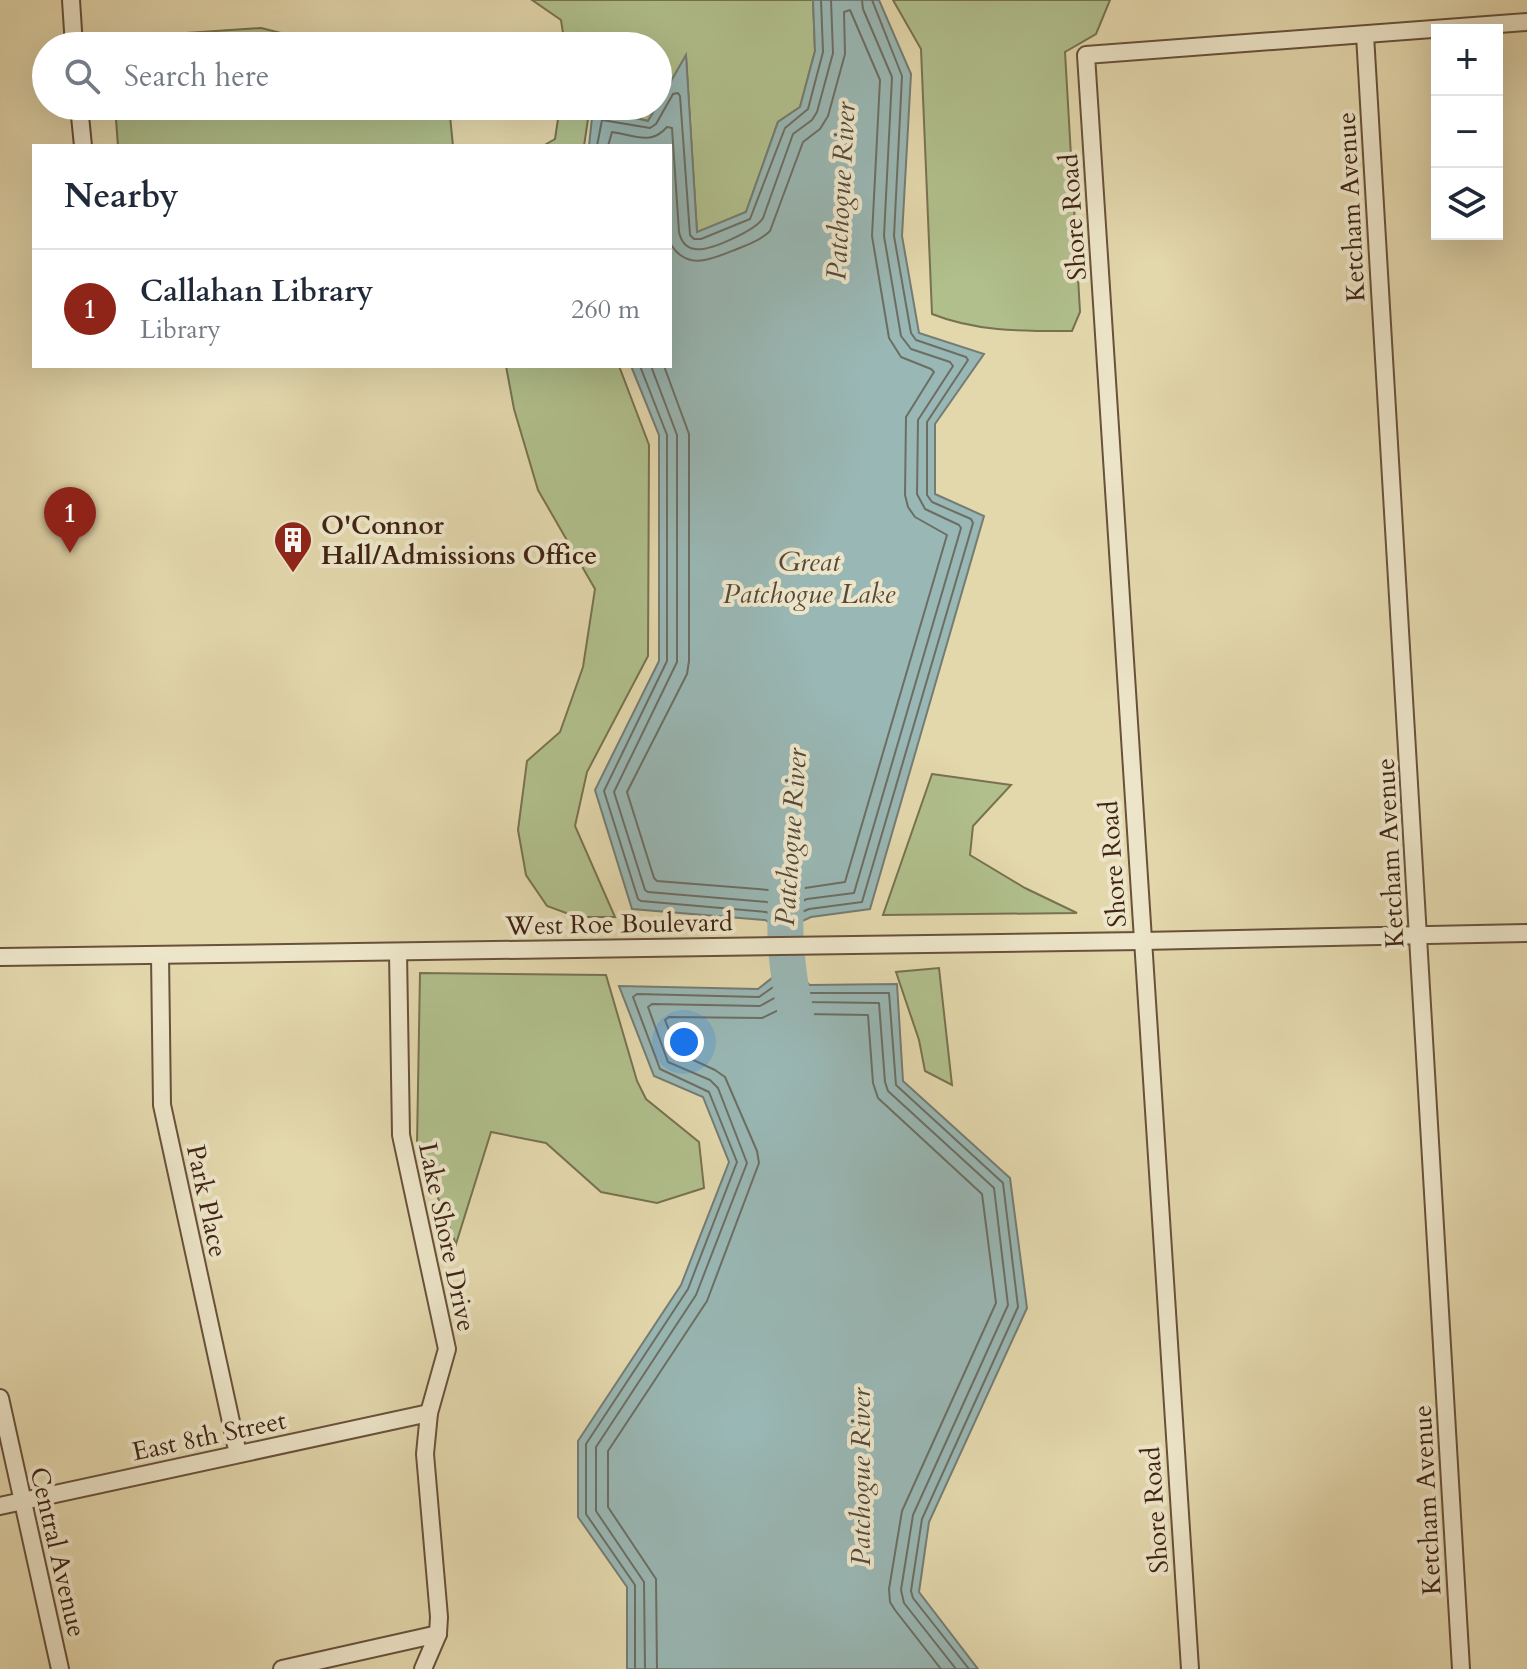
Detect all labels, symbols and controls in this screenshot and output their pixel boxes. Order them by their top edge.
map controls [1431,24,1503,240]
button: + [1431,24,1503,96]
search box [32,32,672,120]
icon: search [60,54,104,98]
text: Search here [124,56,269,97]
button: − [1431,96,1503,168]
water label: Patchogue River [817,100,865,281]
street label: Ketcham Avenue [1329,111,1373,303]
street label: Shore Road [1051,152,1095,281]
button: layers [1431,168,1503,240]
text: Nearby [64,173,179,219]
text: Callahan Library [140,271,373,312]
text: 1 [83,292,97,327]
text: 260 m [571,292,640,327]
text: Library [140,312,221,347]
pin: 1 [44,487,96,553]
place label: O'Connor Hall/Admissions Office [321,508,597,573]
building icon: O'Connor Hall/Admissions Office [272,519,314,574]
water label: Great Patchogue Lake [723,543,895,613]
water label: Patchogue River [766,746,816,927]
street label: Ketcham Avenue [1368,757,1412,949]
street label: Shore Road [1091,799,1135,928]
street label: West Roe Boulevard [504,905,733,943]
your location [664,1022,704,1062]
street label: Lake Shore Drive [410,1139,484,1335]
street label: Park Place [178,1142,236,1260]
water label: Patchogue River [842,1387,880,1566]
street label: East 8th Street [129,1403,289,1469]
street label: Ketcham Avenue [1405,1404,1449,1596]
street label: Shore Road [1133,1445,1177,1574]
street label: Central Avenue [21,1464,95,1640]

